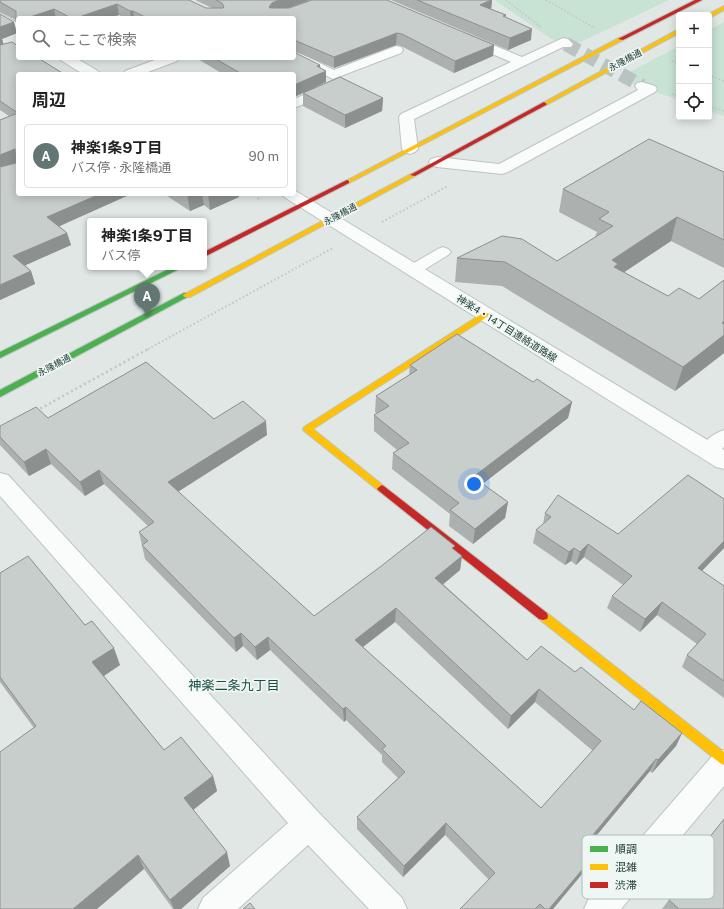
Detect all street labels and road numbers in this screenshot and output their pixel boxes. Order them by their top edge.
street label: 永隆橋通 [607,47,643,73]
street label: 永隆橋通 [322,201,358,227]
street label: 神楽4・14丁目連絡道路線 [454,292,560,364]
street label: 永隆橋通 [36,352,72,378]

